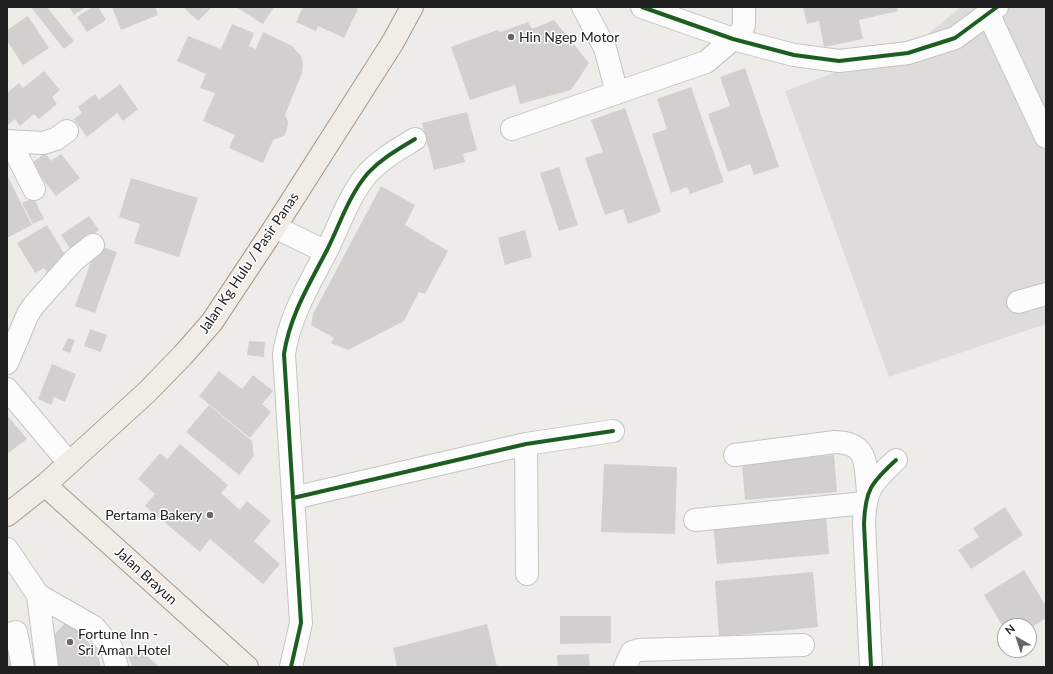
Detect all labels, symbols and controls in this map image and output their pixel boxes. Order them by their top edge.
place label: Hin Ngep Motor [519,29,619,45]
marker: Hin Ngep Motor [506,32,516,42]
street label: Jalan Kg Hulu / Pasir Panas [195,189,303,337]
place label: Pertama Bakery [105,507,202,523]
marker: Pertama Bakery [205,510,215,520]
street label: Jalan Brayun [111,544,181,608]
north arrow [997,618,1037,658]
text: N [1002,621,1017,637]
place label: Fortune Inn - Sri Aman Hotel [78,626,171,658]
marker: Fortune Inn - Sri Aman Hotel [65,637,75,647]

